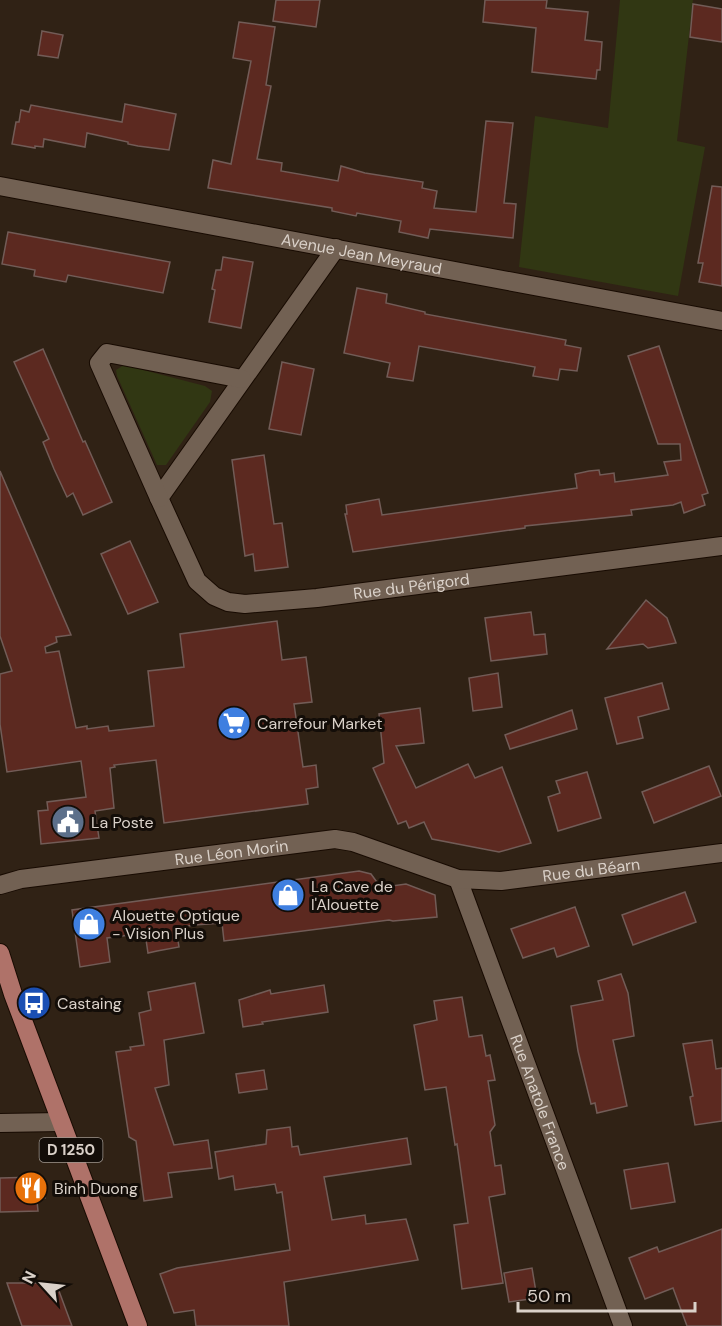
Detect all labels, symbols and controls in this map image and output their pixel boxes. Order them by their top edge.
street label: Avenue Jean Meyraud [280,228,444,279]
street label: Rue du Périgord [352,568,471,604]
supermarket icon: Carrefour Market [216,705,252,741]
place label: Carrefour Market [257,713,382,734]
public building icon: La Poste [50,804,86,840]
place label: La Poste [91,812,154,833]
street label: Rue Léon Morin [174,835,289,870]
street label: Rue du Béarn [541,853,641,886]
place label: La Cave de l'Alouette [311,876,393,915]
shop icon: La Cave de l'Alouette [270,877,306,913]
place label: Alouette Optique - Vision Plus [112,905,240,944]
shop icon: Alouette Optique - Vision Plus [71,906,107,942]
bus stop icon: Castaing [16,985,52,1021]
place label: Castaing [57,993,122,1014]
street label: Rue Anatole France [506,1031,575,1173]
road number: D 1250 [40,1138,103,1162]
restaurant icon: Binh Duong [13,1170,49,1206]
place label: Binh Duong [54,1178,138,1199]
north arrow [12,1254,72,1314]
text: N [17,1267,41,1287]
scale bar [518,1275,695,1313]
text: 50 m [527,1284,571,1308]

